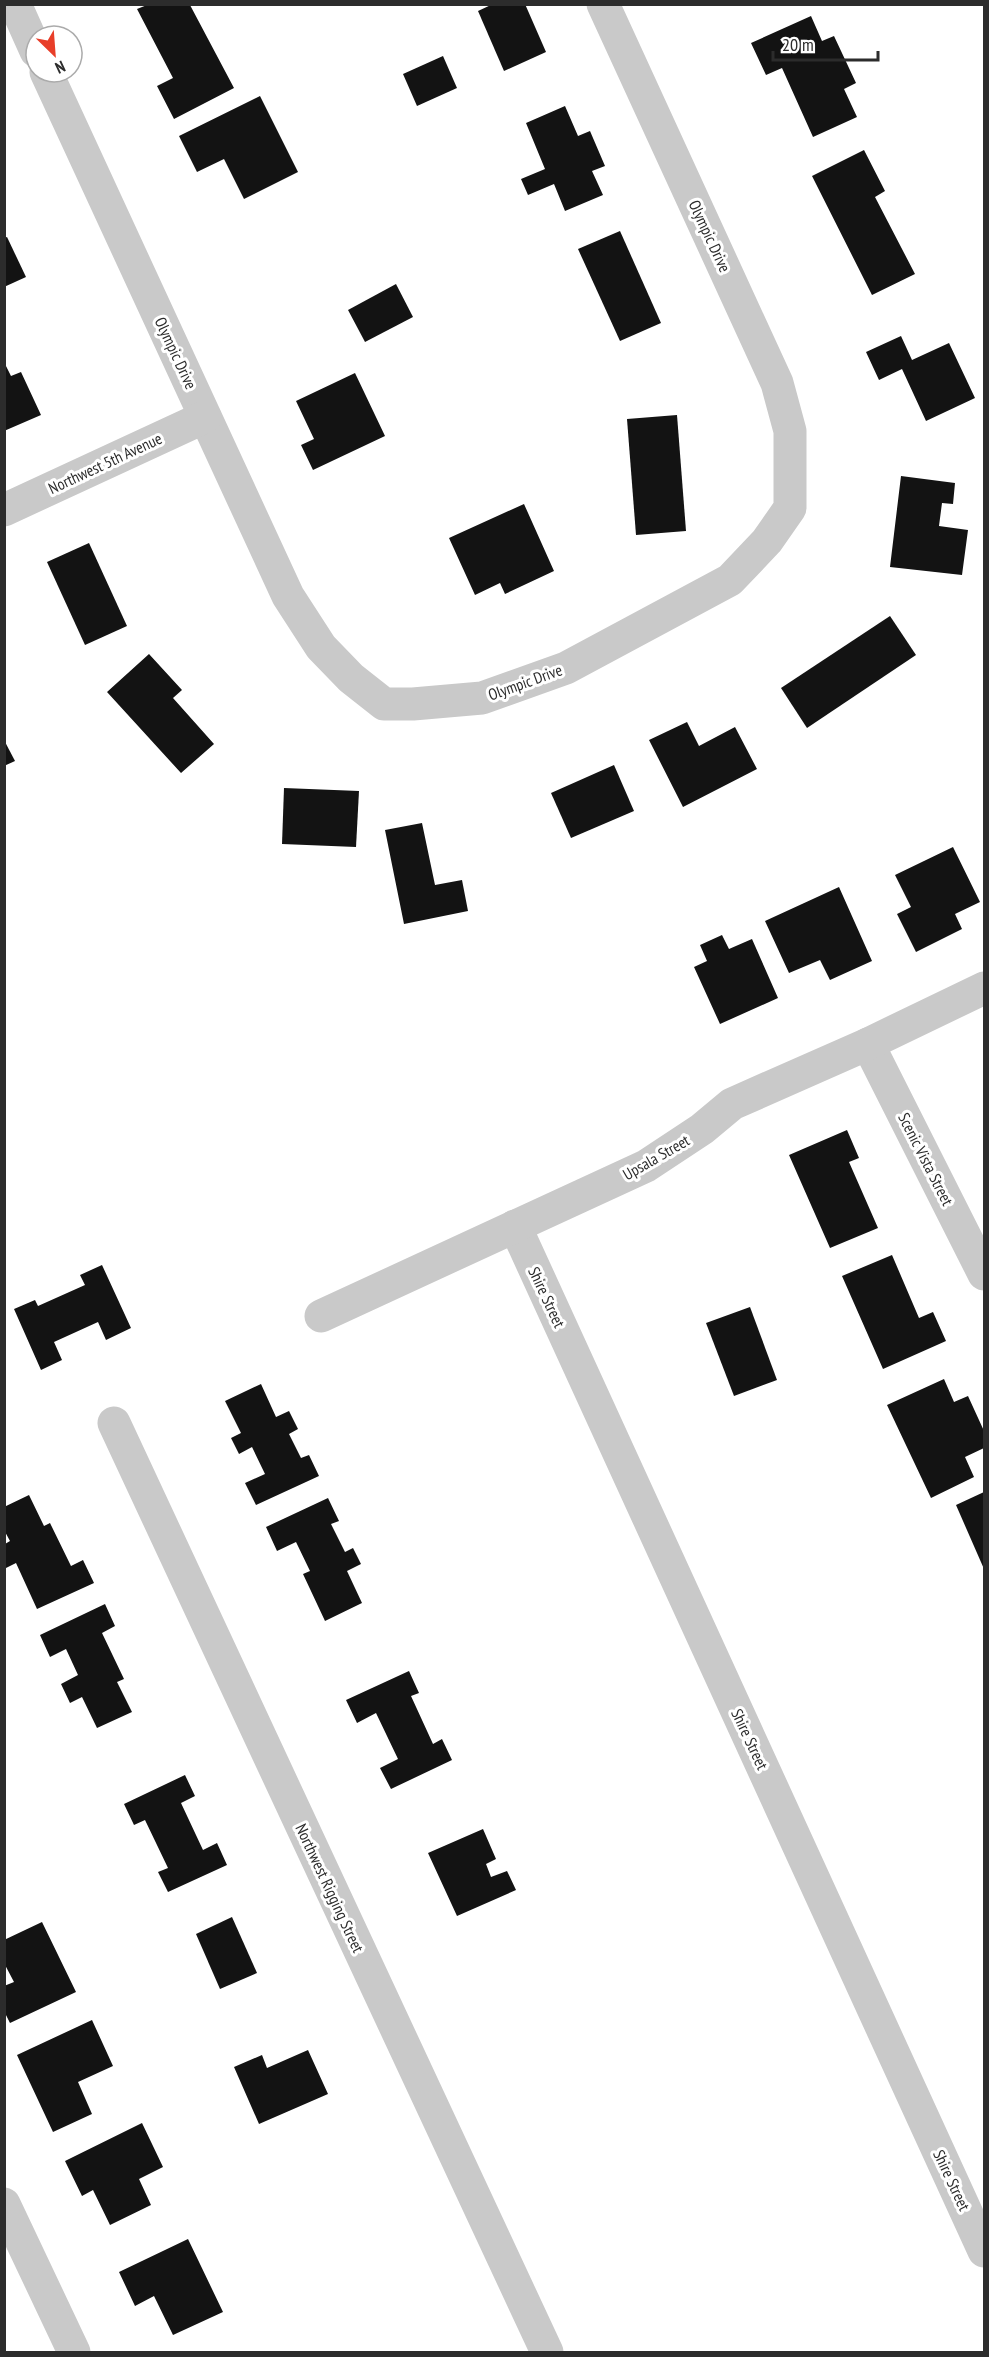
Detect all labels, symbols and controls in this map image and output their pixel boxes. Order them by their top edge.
north arrow [24,24,84,84]
scale bar [773,24,878,62]
text: 20 m [782,33,814,56]
text: N [52,57,68,78]
street label: Olympic Drive [685,197,735,275]
street label: Olympic Drive [151,314,201,392]
street label: Northwest 5th Avenue [45,428,165,498]
street label: Olympic Drive [485,659,565,705]
street label: Scenic Vista Street [894,1109,958,1209]
street label: Upsala Street [619,1130,693,1184]
street label: Shire Street [524,1263,570,1331]
street label: Shire Street [727,1705,773,1773]
street label: Northwest Rigging Street [291,1820,369,1956]
street label: Shire Street [929,2146,975,2214]

